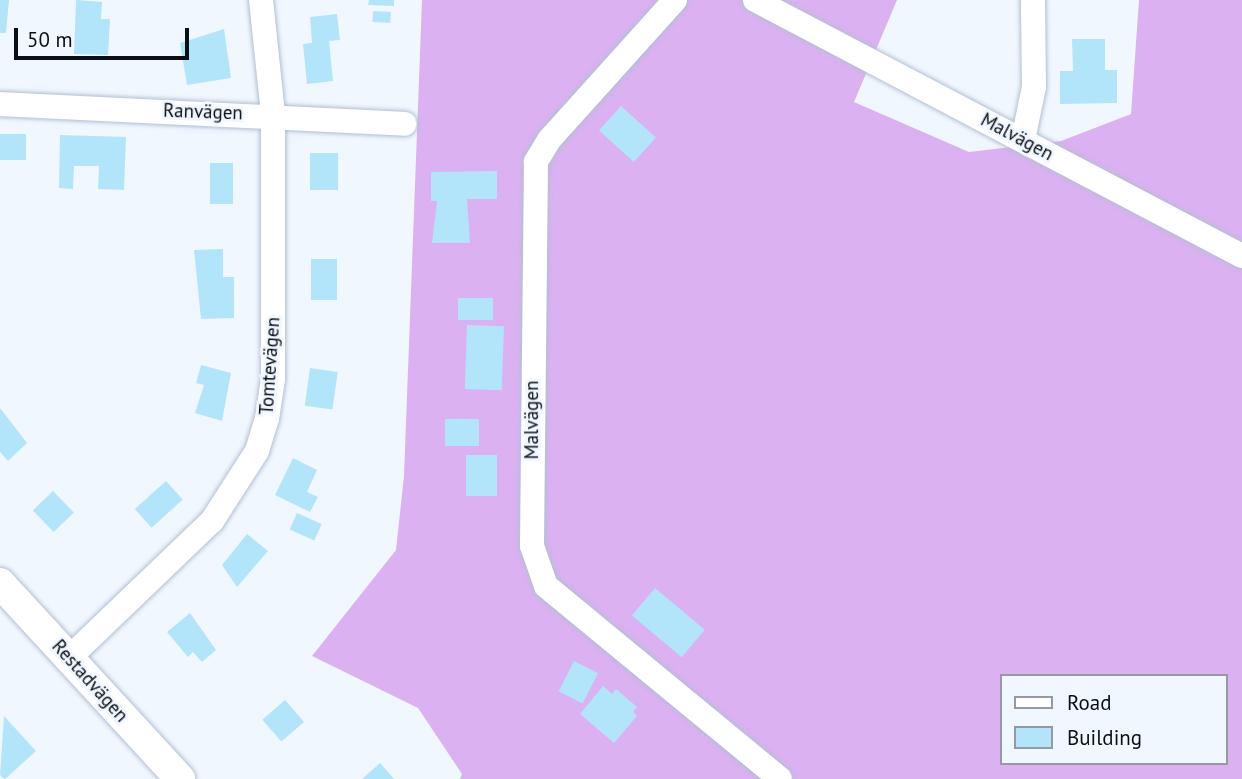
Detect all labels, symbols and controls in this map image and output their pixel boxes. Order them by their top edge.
scale bar [18,14,192,58]
text: 50 m [27,26,73,53]
street label: Ranvägen [163,99,243,125]
street label: Malvägen [977,108,1057,166]
street label: Tomtevägen [255,316,285,416]
street label: Malvägen [521,381,543,459]
street label: Restadvägen [47,635,133,727]
legend [1000,674,1228,765]
text: Road [1067,689,1111,716]
text: Building [1067,724,1142,751]

